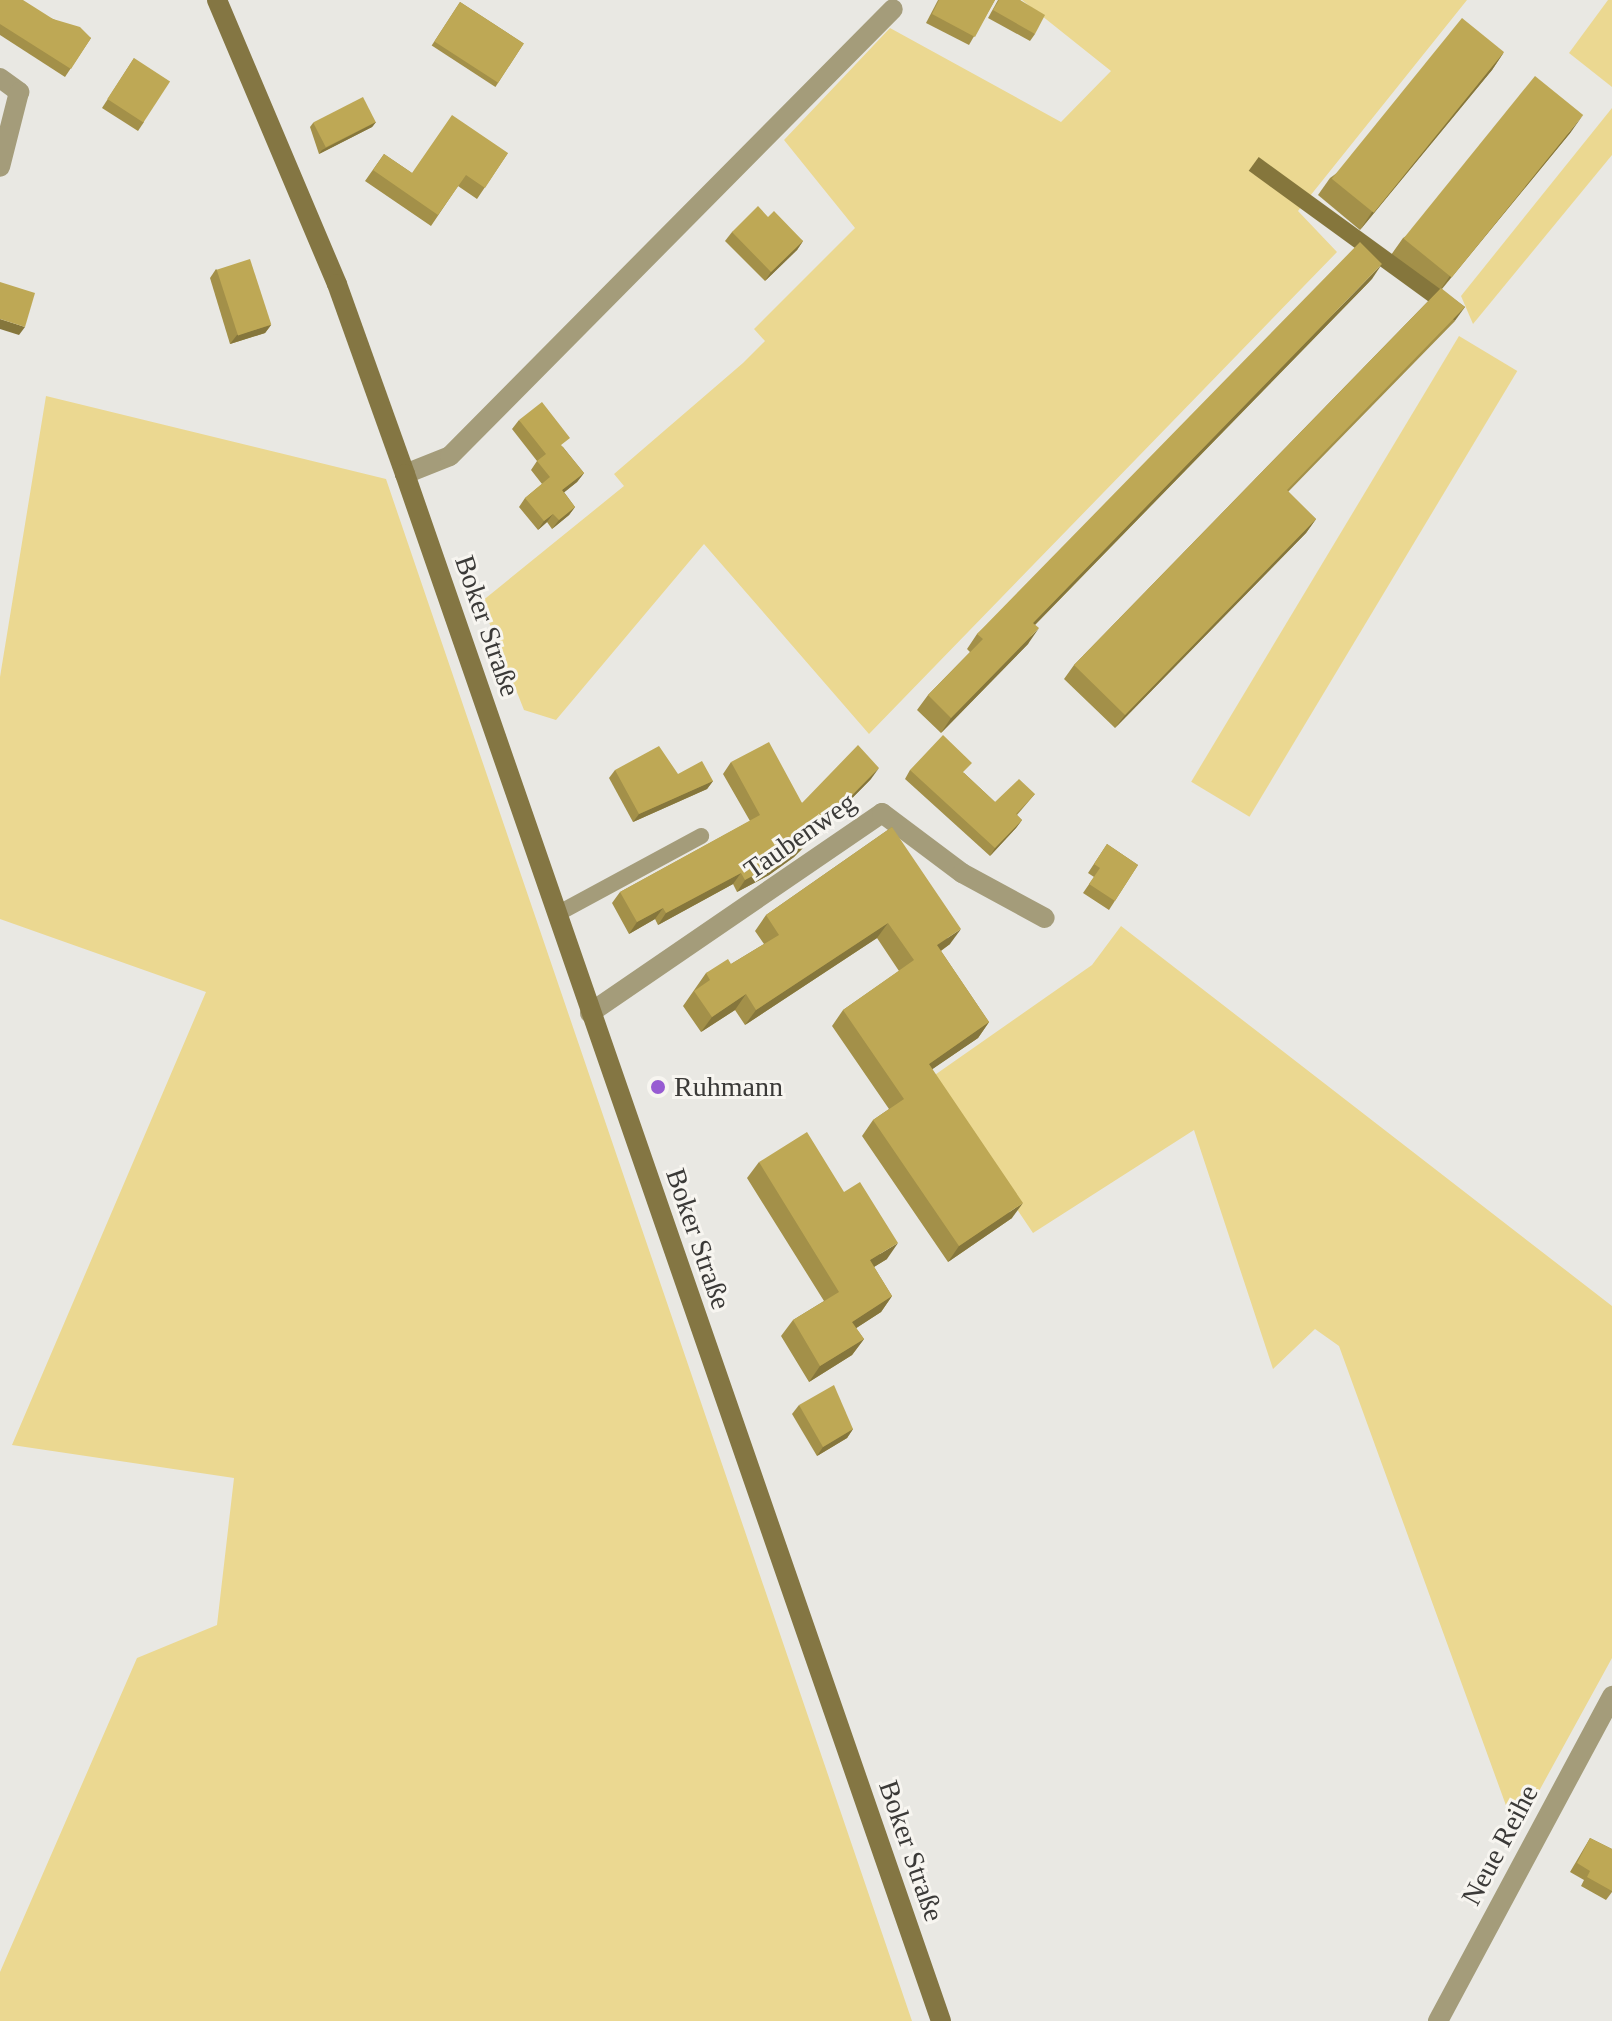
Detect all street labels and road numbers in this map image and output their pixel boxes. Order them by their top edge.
street label: Boker Straße [447,551,527,701]
street label: Taubenweg [738,785,862,887]
street label: Boker Straße [658,1164,738,1314]
street label: Boker Straße [871,1776,951,1926]
street label: Neue Reihe [1454,1779,1546,1911]

